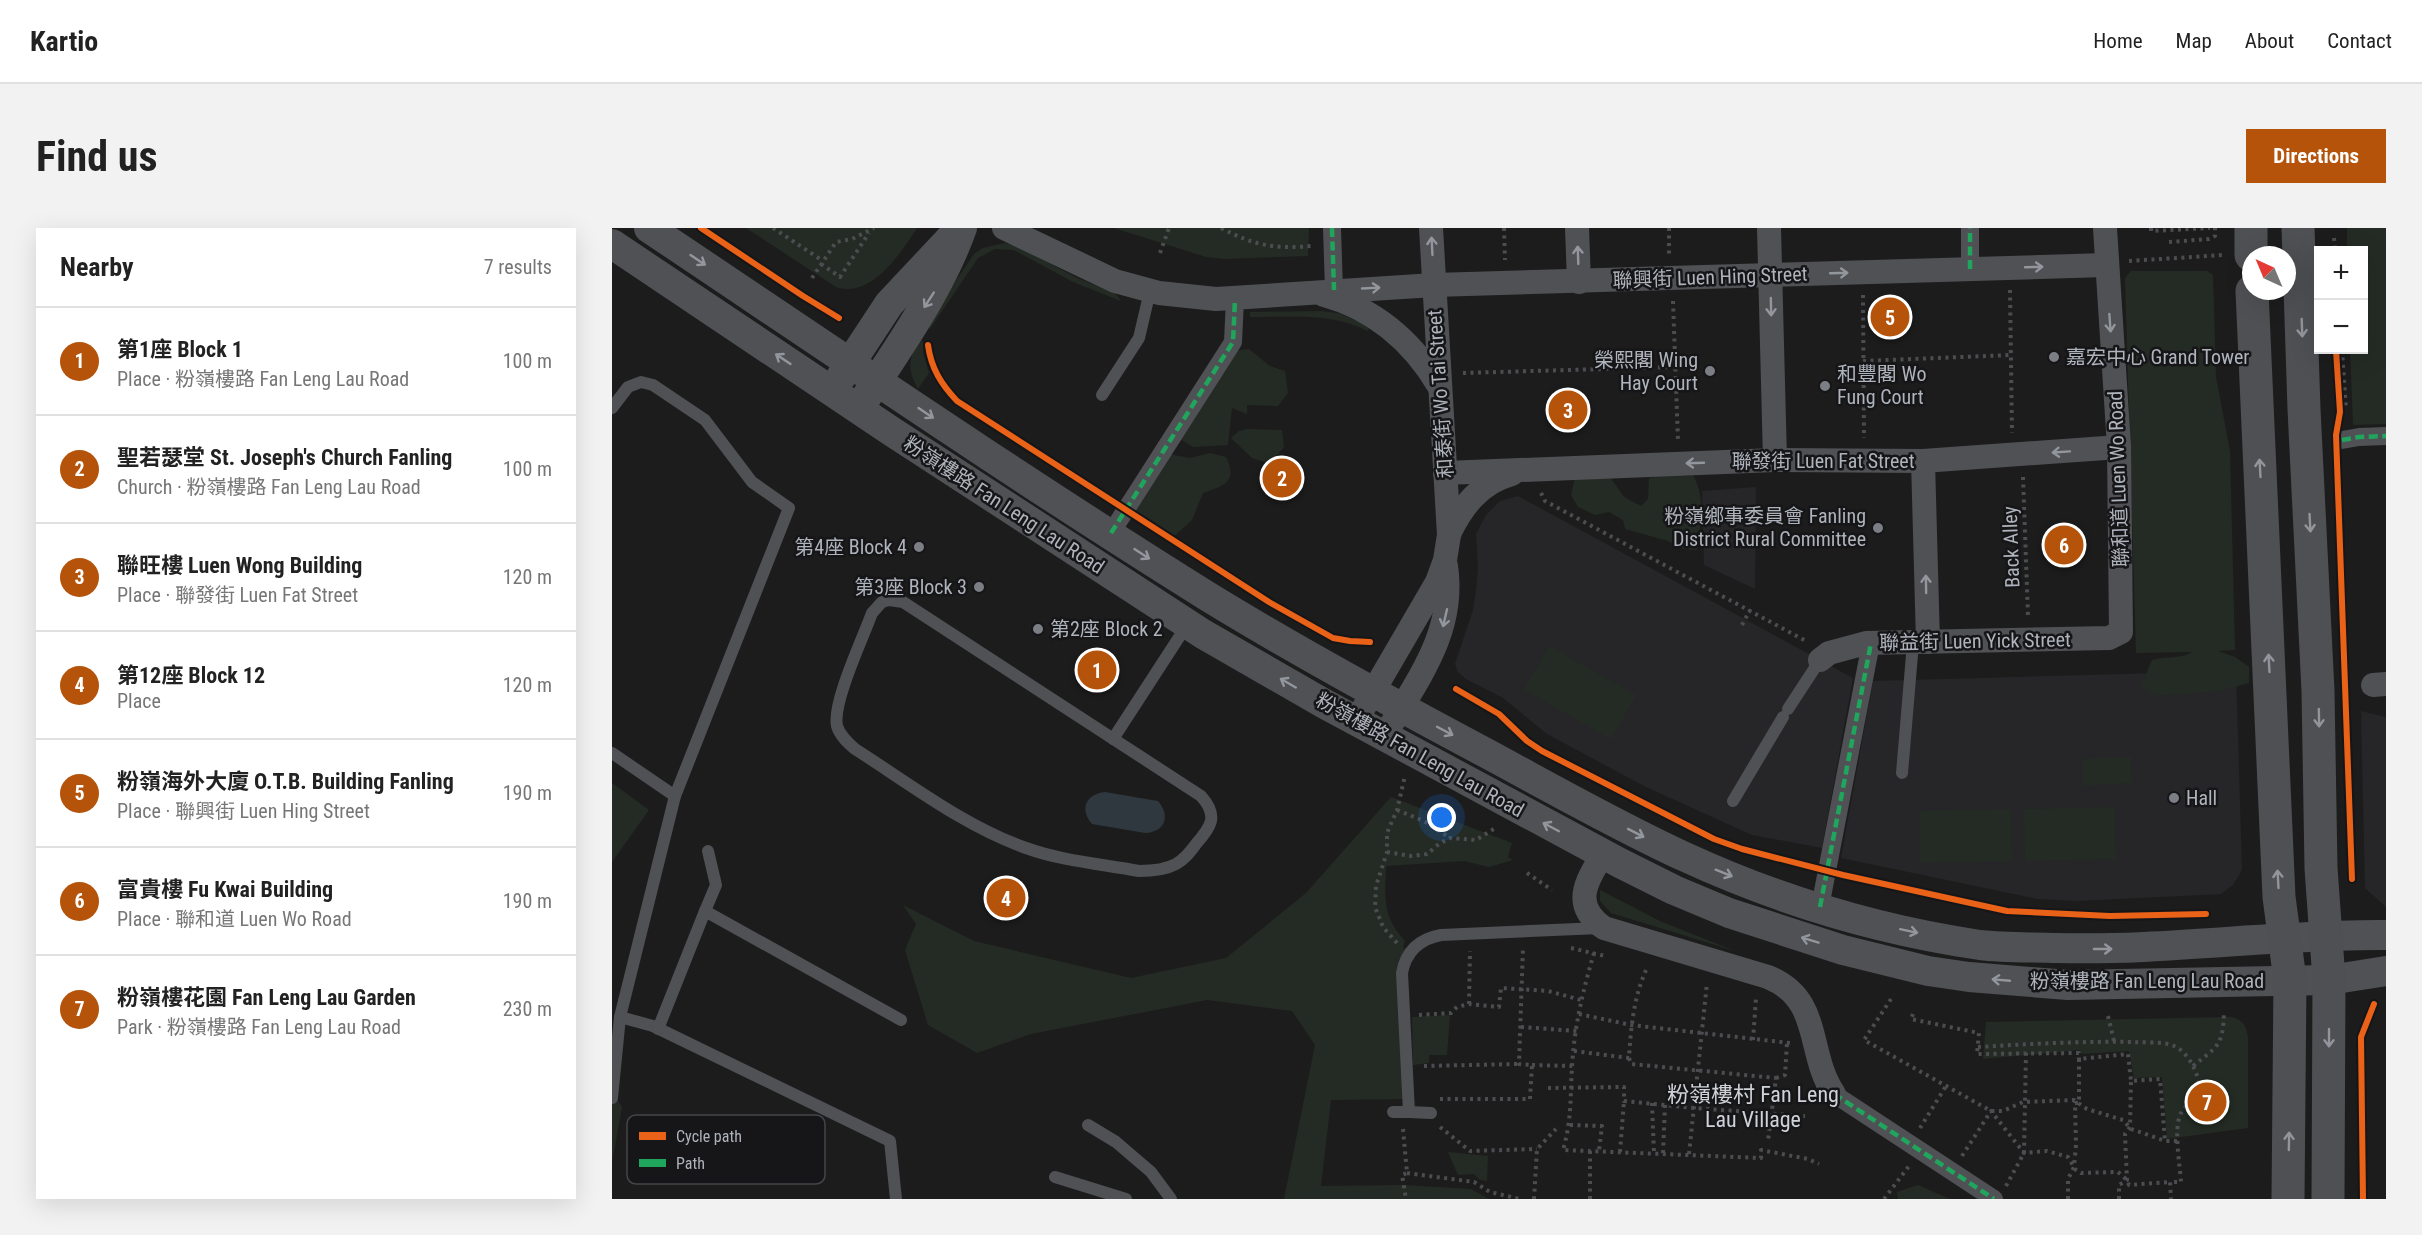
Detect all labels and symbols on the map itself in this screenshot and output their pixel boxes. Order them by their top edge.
one-way arrow [1427,236,1438,256]
one-way arrow [1572,246,1584,266]
north arrow [2242,246,2296,300]
one-way arrow [689,254,706,267]
one-way arrow [2023,261,2043,273]
street label: 聯興街 Luen Hing Street [1612,262,1808,292]
one-way arrow [1829,267,1849,278]
one-way arrow [1361,283,1381,294]
one-way arrow [922,291,934,308]
pin: 5 [1870,294,1910,340]
one-way arrow [1765,297,1777,317]
street label: 和泰街 Wo Tai Street [1422,309,1458,479]
one-way arrow [2105,313,2116,333]
one-way arrow [2296,318,2307,338]
place label: 嘉宏中心 Grand Tower [2066,345,2249,369]
place label: 榮熙閣 Wing Hay Court [1594,348,1698,395]
marker: 嘉宏中心 Grand Tower [2047,350,2061,364]
one-way arrow [775,352,792,365]
place label: 和豐閣 Wo Fung Court [1837,362,1927,409]
marker: 榮熙閣 Wing Hay Court [1703,364,1717,378]
marker: 和豐閣 Wo Fung Court [1818,379,1832,393]
pin: 3 [1548,388,1588,432]
street label: 聯和道 Luen Wo Road [2103,390,2133,568]
one-way arrow [917,406,934,419]
street label: 粉嶺樓路 Fan Leng Lau Road [899,431,1109,579]
one-way arrow [2051,447,2071,458]
street label: 聯發街 Luen Fat Street [1731,449,1915,473]
pin: 2 [1262,456,1302,500]
one-way arrow [1686,458,1706,469]
one-way arrow [2254,459,2265,479]
place label: 粉嶺鄉事委員會 Fanling District Rural Committee [1664,504,1866,551]
street label: Back Alley [1998,506,2024,588]
one-way arrow [2305,513,2316,533]
marker: 粉嶺鄉事委員會 Fanling District Rural Committee [1871,521,1885,535]
pin: 6 [2044,522,2084,568]
place label: 第4座 Block 4 [794,535,907,559]
marker: 第4座 Block 4 [912,540,926,554]
one-way arrow [1133,548,1150,560]
one-way arrow [1920,574,1932,594]
place label: 第3座 Block 3 [854,575,967,599]
marker: 第3座 Block 3 [972,580,986,594]
one-way arrow [1439,608,1450,628]
place label: 第2座 Block 2 [1050,617,1163,641]
marker: 第2座 Block 2 [1031,622,1045,636]
street label: 聯益街 Luen Yick Street [1879,627,2071,655]
pin: 1 [1078,648,1116,692]
one-way arrow [2263,654,2274,673]
one-way arrow [1280,677,1297,689]
street label: 粉嶺樓路 Fan Leng Lau Road [1312,688,1528,822]
one-way arrow [2313,708,2324,728]
one-way arrow [1436,726,1454,737]
place label: Hall [2186,786,2217,810]
marker: Hall [2167,791,2181,805]
your location [1427,803,1456,832]
one-way arrow [1543,821,1561,832]
one-way arrow [1626,828,1644,839]
one-way arrow [1714,868,1732,879]
one-way arrow [2273,869,2284,889]
pin: 4 [986,876,1026,920]
one-way arrow [1899,926,1919,937]
one-way arrow [1801,934,1820,945]
one-way arrow [2093,943,2113,955]
street label: 粉嶺樓路 Fan Leng Lau Road [2030,969,2264,993]
one-way arrow [1991,974,2011,985]
one-way arrow [2323,1028,2335,1048]
pin: 7 [2188,1080,2226,1124]
district label: 粉嶺樓村 Fan Leng Lau Village [1667,1082,1839,1132]
legend [627,1115,825,1184]
text: Cycle path [676,1127,742,1146]
one-way arrow [2283,1131,2295,1151]
text: Path [676,1154,705,1173]

